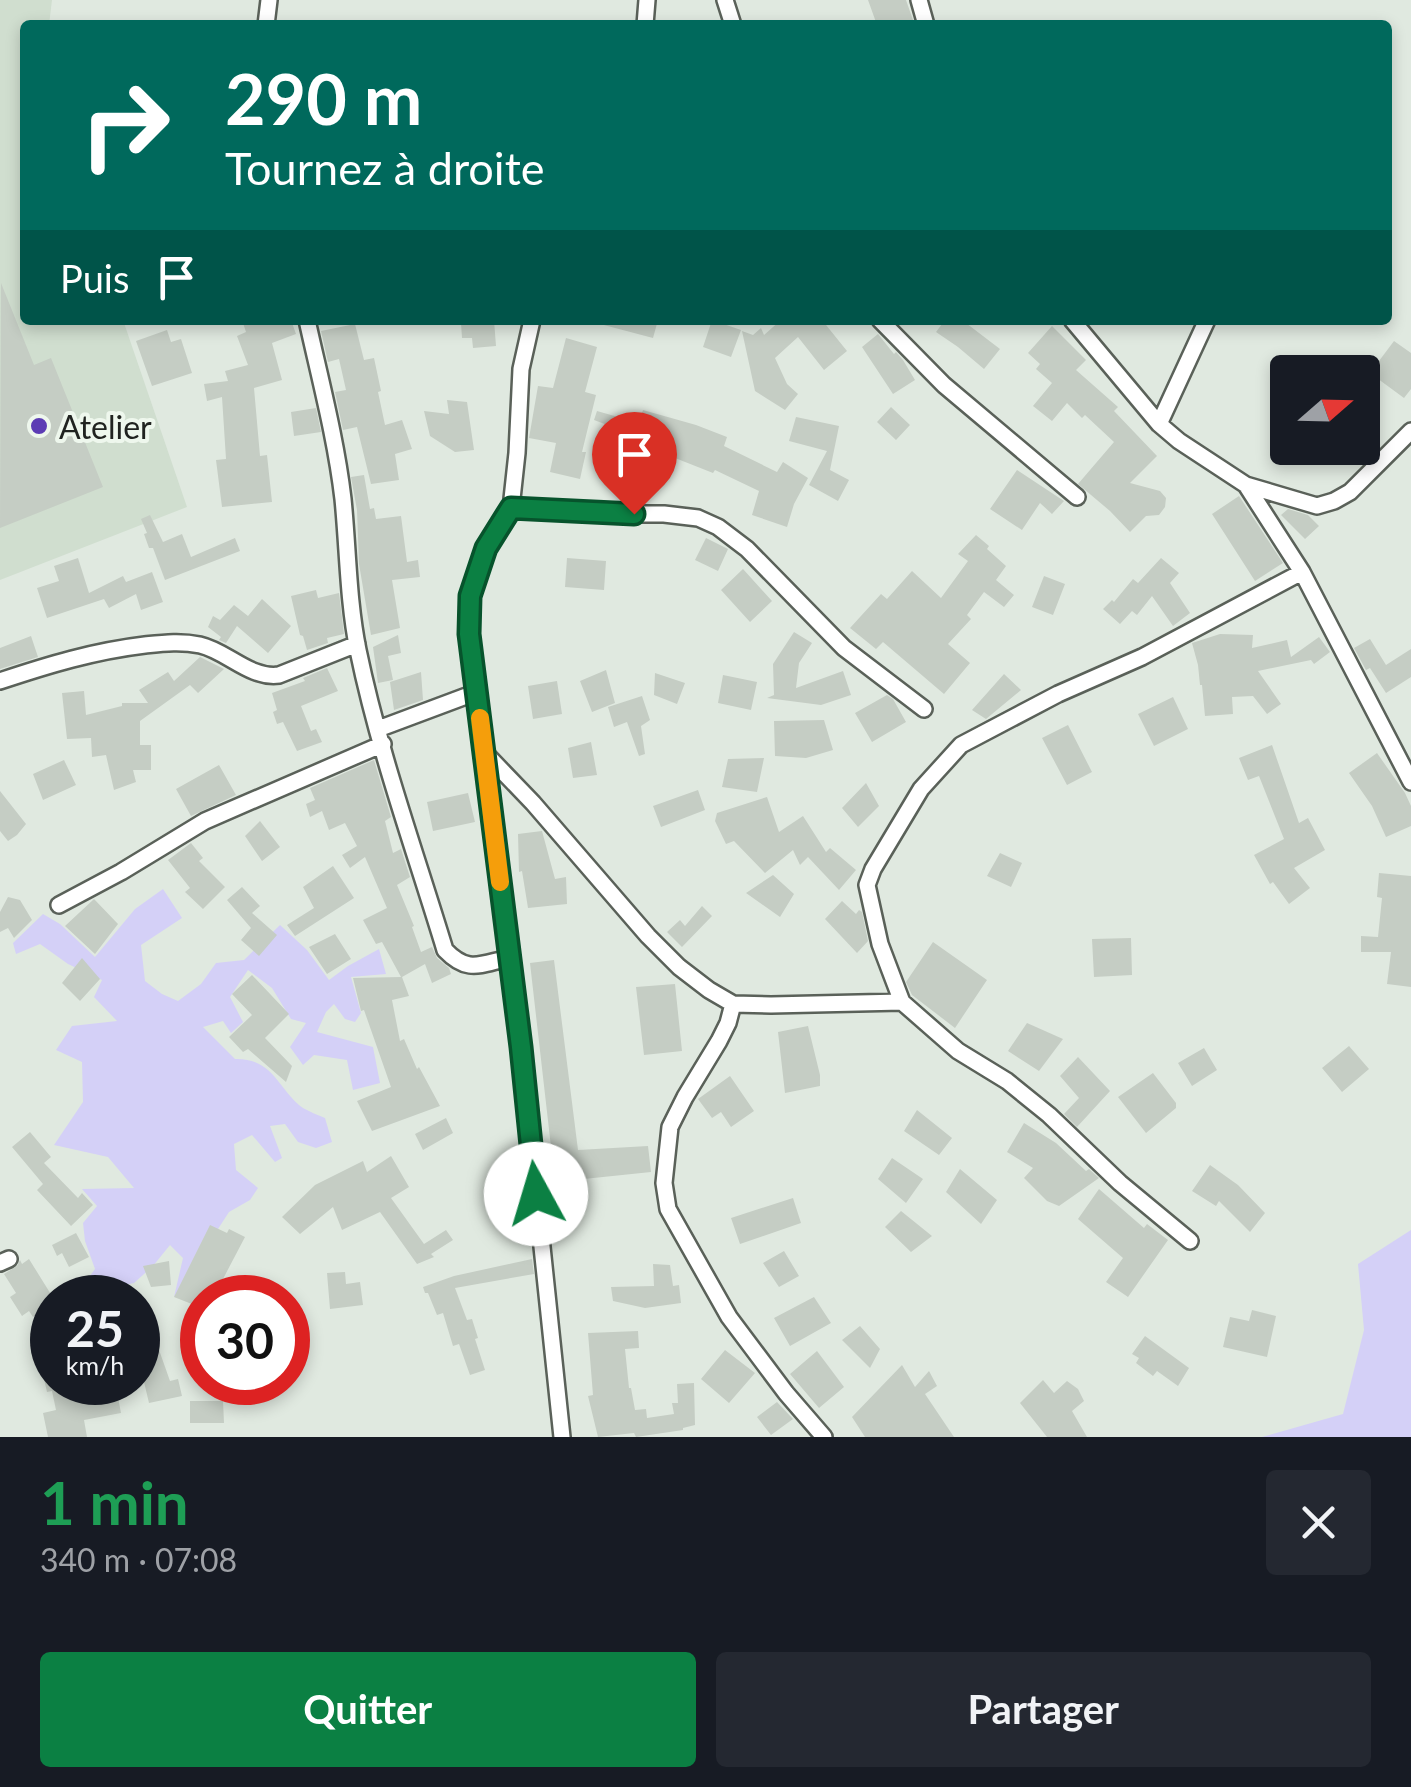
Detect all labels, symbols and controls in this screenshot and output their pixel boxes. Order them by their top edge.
text: 290 m [225,56,422,140]
icon: right [60,60,190,190]
text: Tournez à droite [225,141,544,195]
icon: arrive [149,250,204,305]
text: Puis [60,255,129,301]
north arrow [1270,355,1380,465]
map controls [1270,355,1380,465]
place label: Atelier [59,407,152,446]
pin [592,412,677,515]
marker: Atelier [28,415,50,437]
icon: arrive [607,427,662,482]
position arrow [484,1142,588,1246]
speed limit sign: 30 [180,1275,310,1405]
text: 25 [66,1298,124,1358]
text: km/h [66,1350,124,1380]
text: 1 min [40,1466,189,1538]
button: close [1266,1470,1371,1575]
text: 340 m · 07:08 [40,1540,237,1579]
button: Quitter [40,1652,696,1767]
button: Partager [716,1652,1371,1767]

